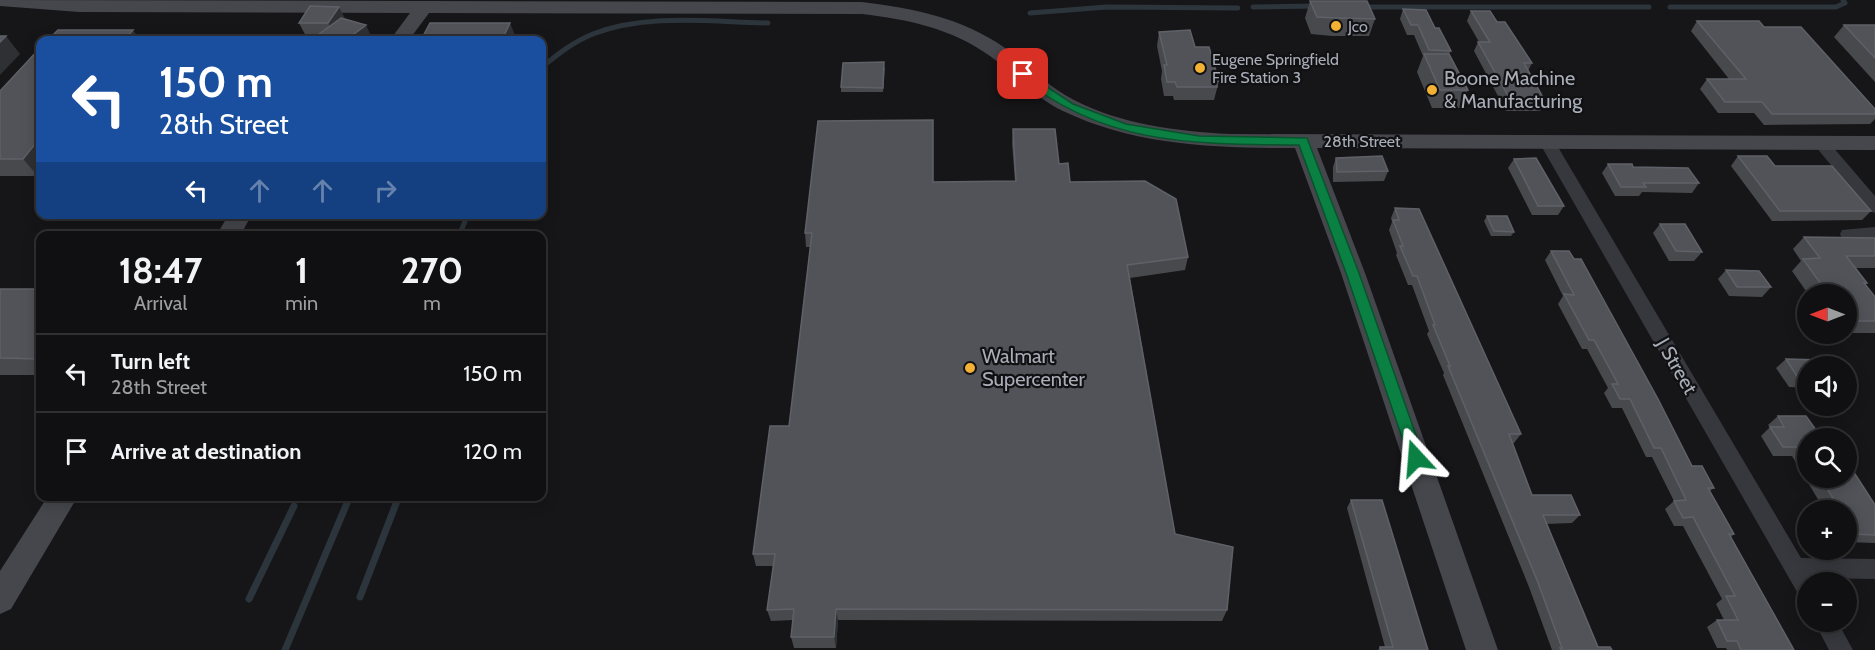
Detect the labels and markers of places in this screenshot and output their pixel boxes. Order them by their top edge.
place label: Jco [1347,17,1368,36]
marker: Jco [1329,19,1343,33]
pin [997,48,1048,99]
place label: Eugene Springfield Fire Station 3 [1212,50,1339,87]
marker: Eugene Springfield Fire Station 3 [1193,61,1207,75]
place label: Boone Machine & Manufacturing [1444,66,1583,113]
marker: Boone Machine & Manufacturing [1425,83,1439,97]
place label: Walmart Supercenter [982,344,1086,391]
marker: Walmart Supercenter [963,361,977,375]

